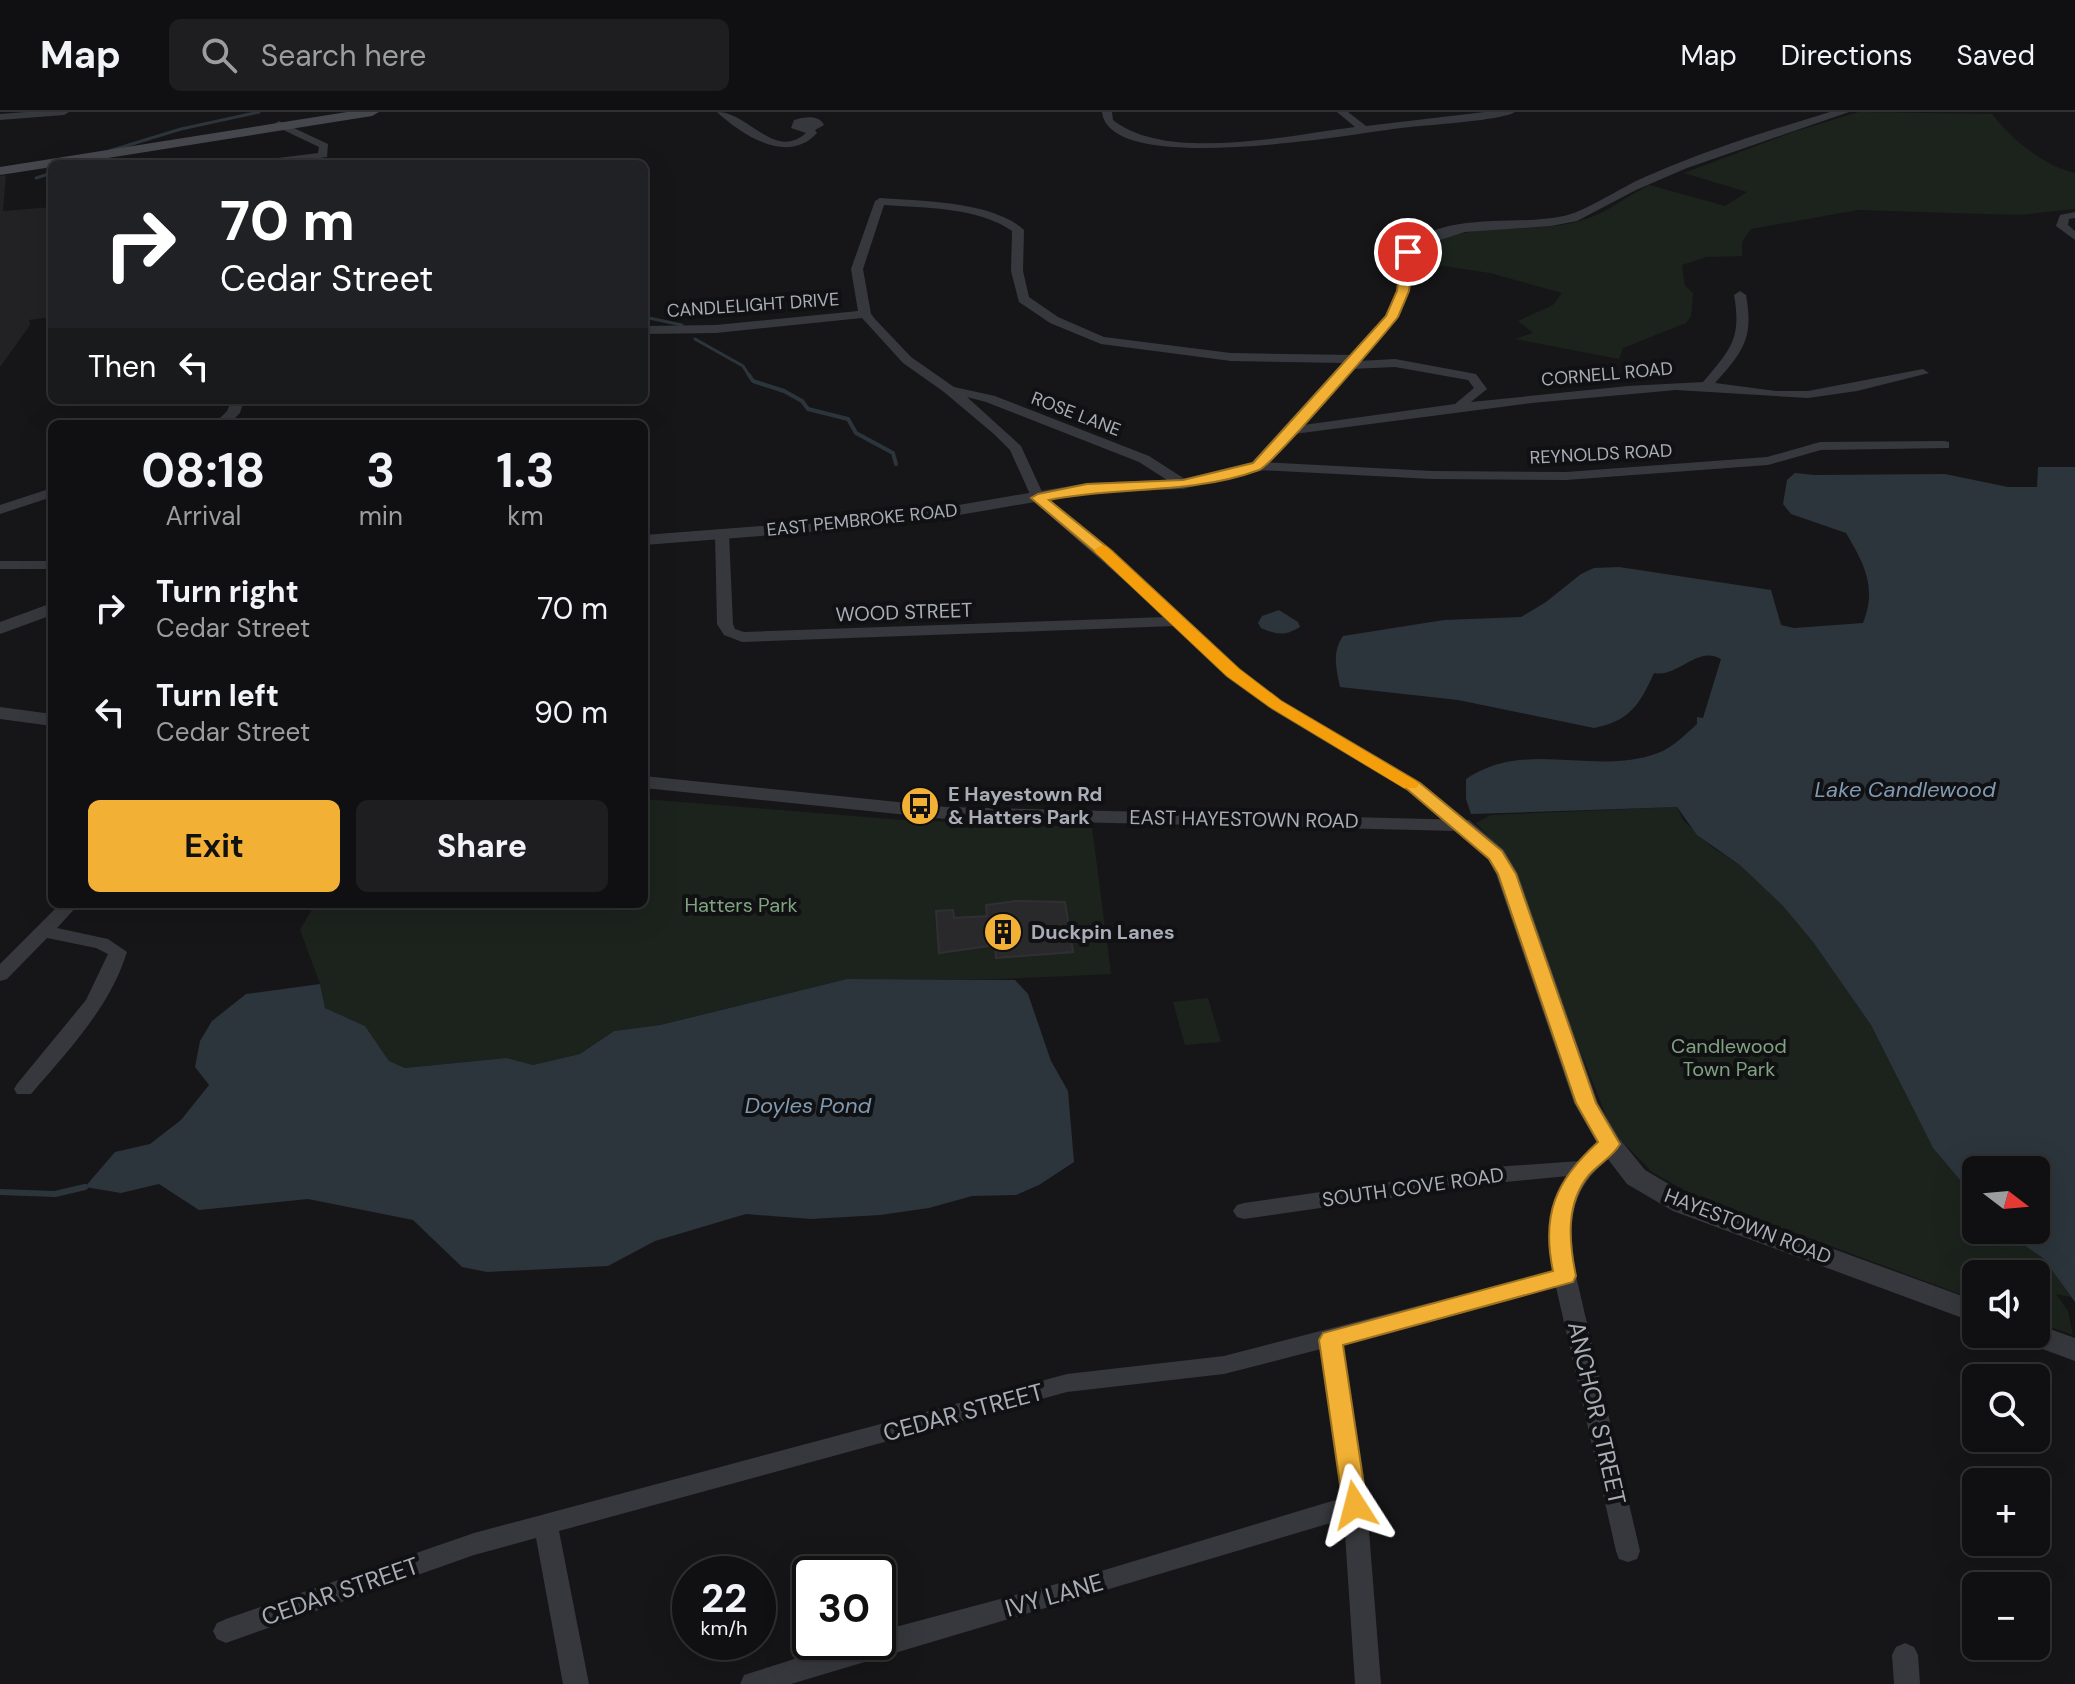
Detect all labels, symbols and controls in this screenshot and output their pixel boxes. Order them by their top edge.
search box [169,19,729,91]
text: Map [40,30,121,80]
icon: search [197,33,241,77]
text: Search here [261,36,426,75]
text: Map [1680,37,1737,74]
text: Directions [1781,37,1913,74]
text: Saved [1957,37,2035,74]
text: 70 m [220,184,355,257]
icon: right [88,192,192,296]
pin [1374,218,1442,286]
icon: arrive [1386,230,1430,274]
text: Cedar Street [220,255,433,302]
street label: CANDLELIGHT DRIVE [666,287,840,323]
icon: left [172,344,216,388]
text: Then [88,347,156,386]
street label: CORNELL ROAD [1540,356,1674,392]
street label: ROSE LANE [1028,386,1124,442]
street label: REYNOLDS ROAD [1529,438,1673,470]
text: 08:18 [141,439,265,502]
text: 3 [366,439,395,502]
text: 1.3 [496,439,555,502]
street label: EAST PEMBROKE ROAD [765,498,959,542]
text: Arrival [165,499,241,533]
text: min [359,499,403,533]
text: km [507,499,544,533]
text: Turn right [156,572,299,611]
icon: right [88,586,132,630]
text: 70 m [537,589,608,628]
street label: WOOD STREET [835,597,973,627]
text: Cedar Street [156,611,310,645]
text: Turn left [156,676,279,715]
icon: left [88,690,132,734]
text: 90 m [534,693,608,732]
text: Cedar Street [156,715,310,749]
water label: Lake Candlewood [1814,775,1996,804]
place label: E Hayestown Rd & Hatters Park [948,781,1102,830]
bus stop icon: E Hayestown Rd & Hatters Park [899,785,941,827]
button: Exit [88,800,340,892]
button: Share [356,800,608,892]
street label: EAST HAYESTOWN ROAD [1129,804,1359,834]
park label: Hatters Park [684,892,798,918]
building icon: Duckpin Lanes [982,911,1024,953]
place label: Duckpin Lanes [1031,919,1175,945]
park label: Candlewood Town Park [1671,1033,1787,1082]
water label: Doyles Pond [745,1091,872,1120]
north arrow [1962,1156,2050,1244]
map controls [1962,1156,2050,1660]
street label: SOUTH COVE ROAD [1321,1161,1505,1213]
street label: HAYESTOWN ROAD [1661,1182,1835,1270]
button: sound [1962,1260,2050,1348]
street label: ANCHOR STREET [1561,1318,1633,1508]
button: search [1962,1364,2050,1452]
street label: CEDAR STREET [880,1376,1046,1448]
position arrow [1313,1463,1397,1547]
button: + [1962,1468,2050,1556]
street label: CEDAR STREET [257,1550,423,1632]
speed limit sign: 30 [792,1556,896,1660]
street label: IVY LANE [1001,1566,1107,1624]
text: 22 [701,1572,747,1624]
button: − [1962,1572,2050,1660]
text: km/h [700,1615,748,1641]

